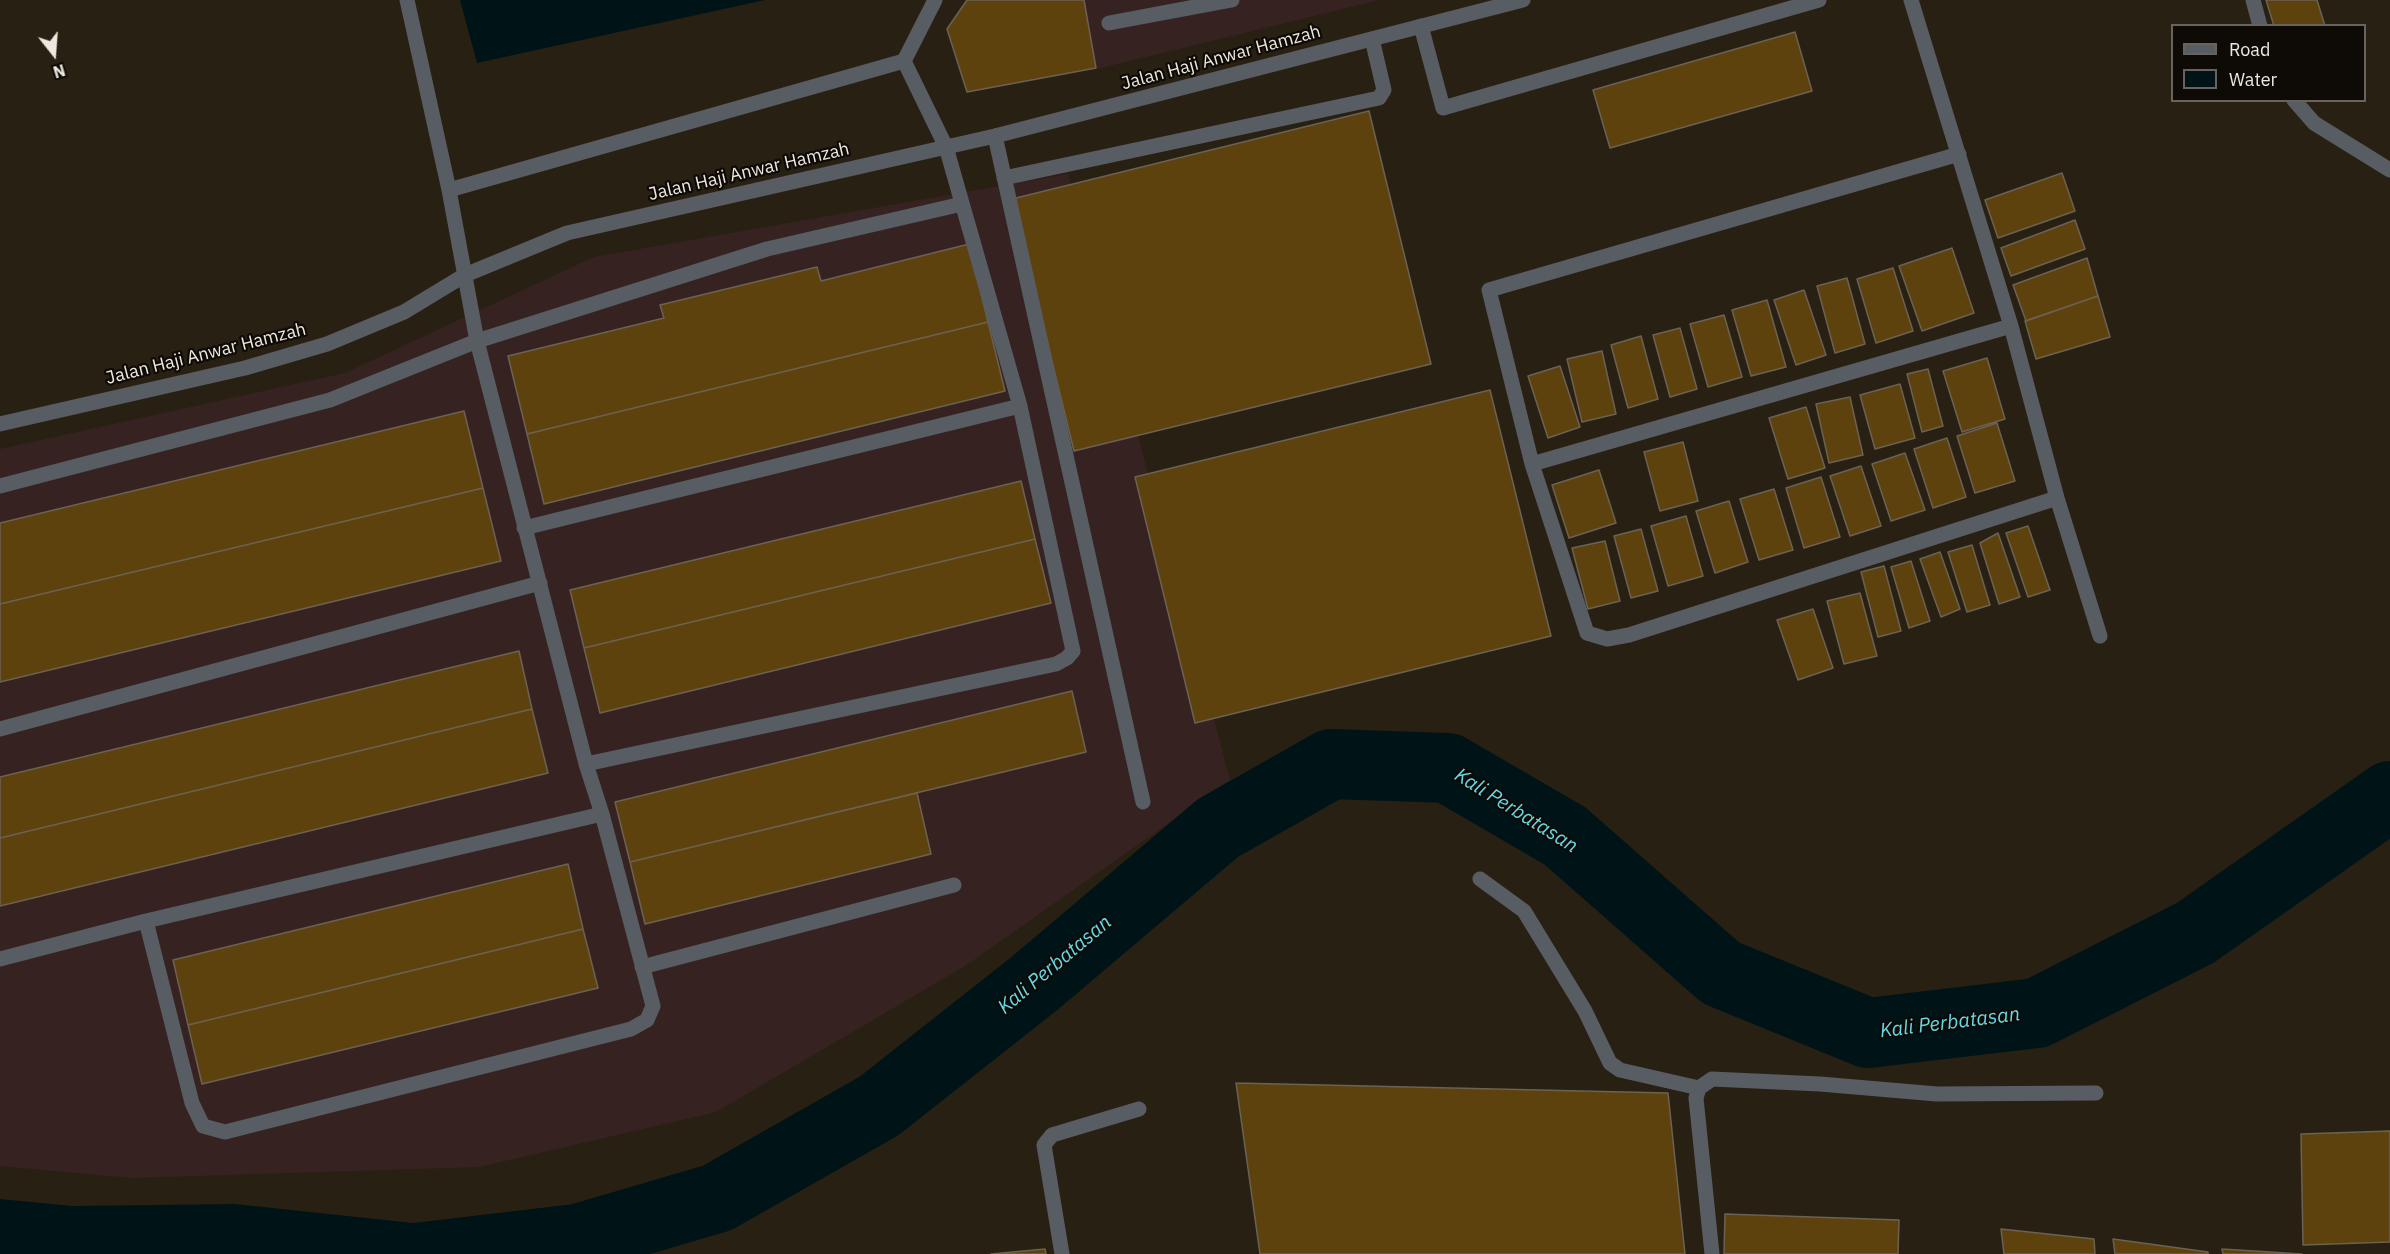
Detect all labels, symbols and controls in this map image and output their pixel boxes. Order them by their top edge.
street label: Jalan Haji Anwar Hamzah [1119,21,1323,95]
north arrow [24,24,84,84]
legend [2171,24,2366,102]
text: Road [2229,38,2270,61]
text: N [51,60,68,82]
text: Water [2229,68,2277,91]
street label: Jalan Haji Anwar Hamzah [647,138,851,206]
street label: Jalan Haji Anwar Hamzah [104,319,308,389]
water label: Kali Perbatasan [1450,764,1582,858]
water label: Kali Perbatasan [993,911,1117,1019]
water label: Kali Perbatasan [1879,1003,2021,1043]

